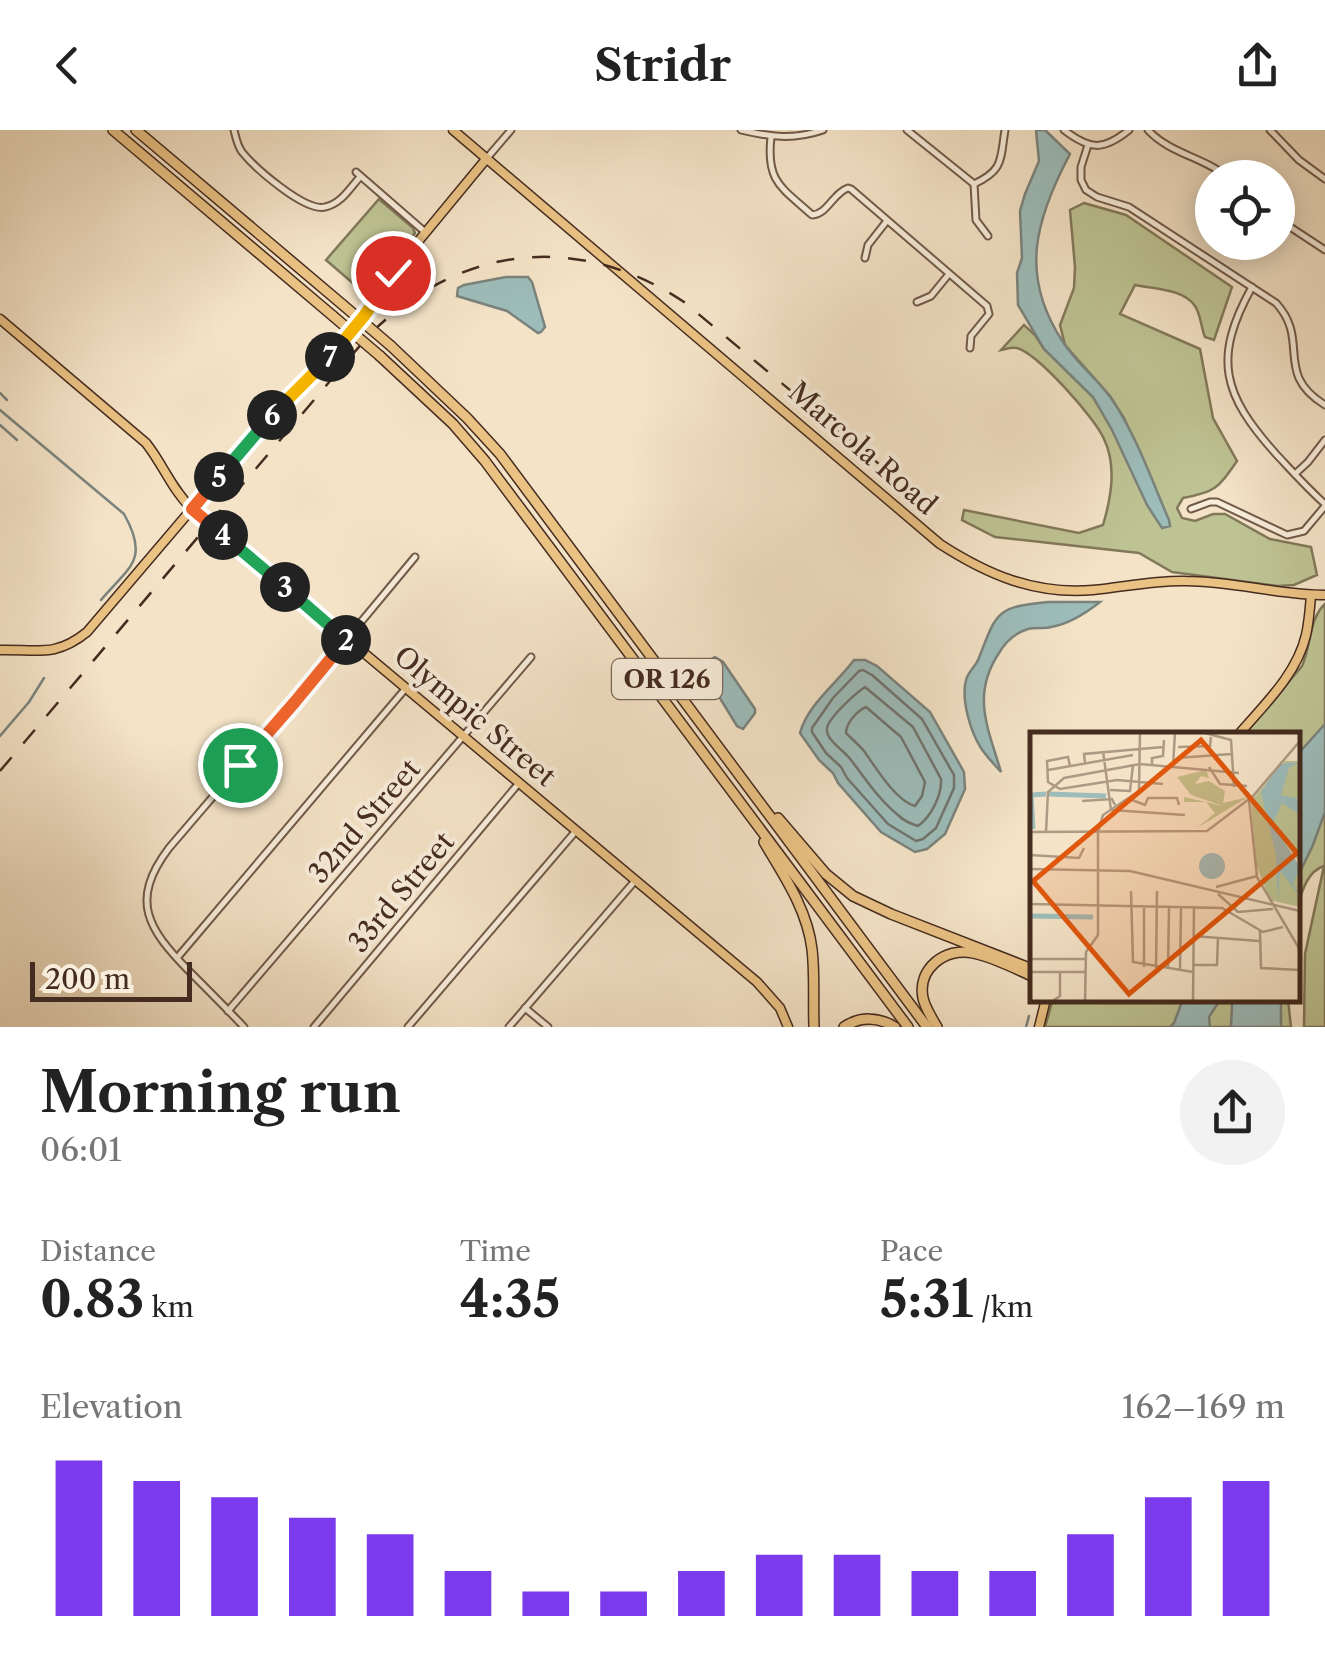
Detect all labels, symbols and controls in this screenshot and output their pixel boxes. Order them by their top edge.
text: Stridr [594,37,731,93]
icon: back [40,38,95,93]
icon: share [1230,38,1285,93]
map controls [1195,160,1295,260]
button: locate [1195,160,1295,260]
pin [351,231,436,316]
icon: check [366,246,421,301]
pin: 7 [305,332,355,382]
text: 7 [323,340,337,374]
street label: Marcola Road [782,374,944,522]
pin: 6 [247,390,297,440]
text: 6 [264,398,280,432]
pin: 5 [194,452,244,502]
text: 5 [211,460,227,494]
pin: 4 [198,510,248,560]
text: 4 [215,518,231,552]
pin: 3 [260,562,310,612]
text: 3 [277,570,293,604]
pin: 2 [321,615,371,665]
text: 2 [338,623,354,657]
street label: Olympic Street [387,639,563,793]
road number: OR 126 [612,659,722,699]
pin [198,723,283,808]
inset map [1030,732,1300,1002]
icon: arrive [213,738,268,793]
street label: 32nd Street [301,752,427,890]
street label: 33rd Street [341,825,461,959]
scale bar [30,957,192,1001]
text: 200 m [45,962,130,996]
text: Morning run [40,1059,401,1126]
button: share [1180,1060,1285,1165]
text: 06:01 [40,1130,122,1169]
text: Distance [40,1234,156,1268]
text: Time [460,1234,531,1268]
text: Pace [880,1234,943,1268]
text: 0.83 [40,1268,144,1330]
text: 4:35 [460,1268,560,1330]
text: 5:31 [880,1268,973,1330]
text: km [144,1290,194,1324]
text: /km [973,1290,1033,1324]
text: Elevation [40,1387,183,1426]
text: 162–169 m [1122,1387,1285,1426]

